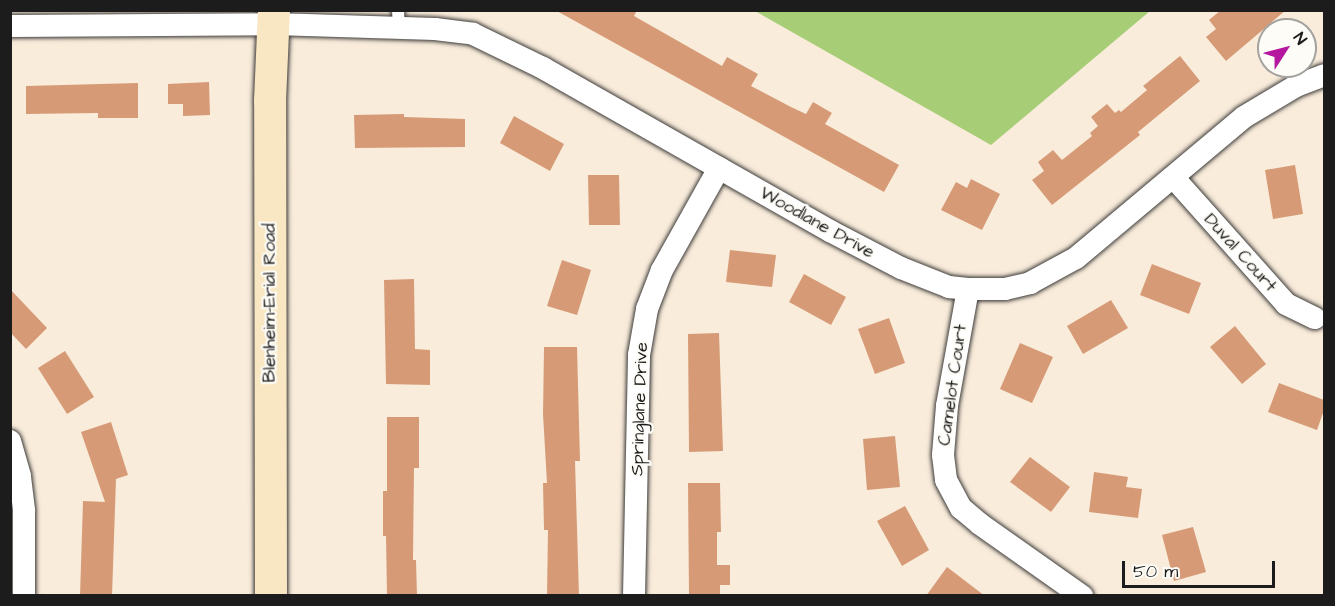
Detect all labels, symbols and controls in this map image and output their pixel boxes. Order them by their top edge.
north arrow [1257,18,1317,78]
text: N [1288,28,1312,49]
street label: Woodlane Drive [756,183,878,263]
street label: Duval Court [1199,209,1281,297]
street label: Blenheim-Erial Road [259,223,281,383]
street label: Camelot Court [934,323,972,447]
street label: Springlane Drive [627,342,653,476]
scale bar [1125,549,1278,587]
text: 50 m [1133,559,1178,584]

